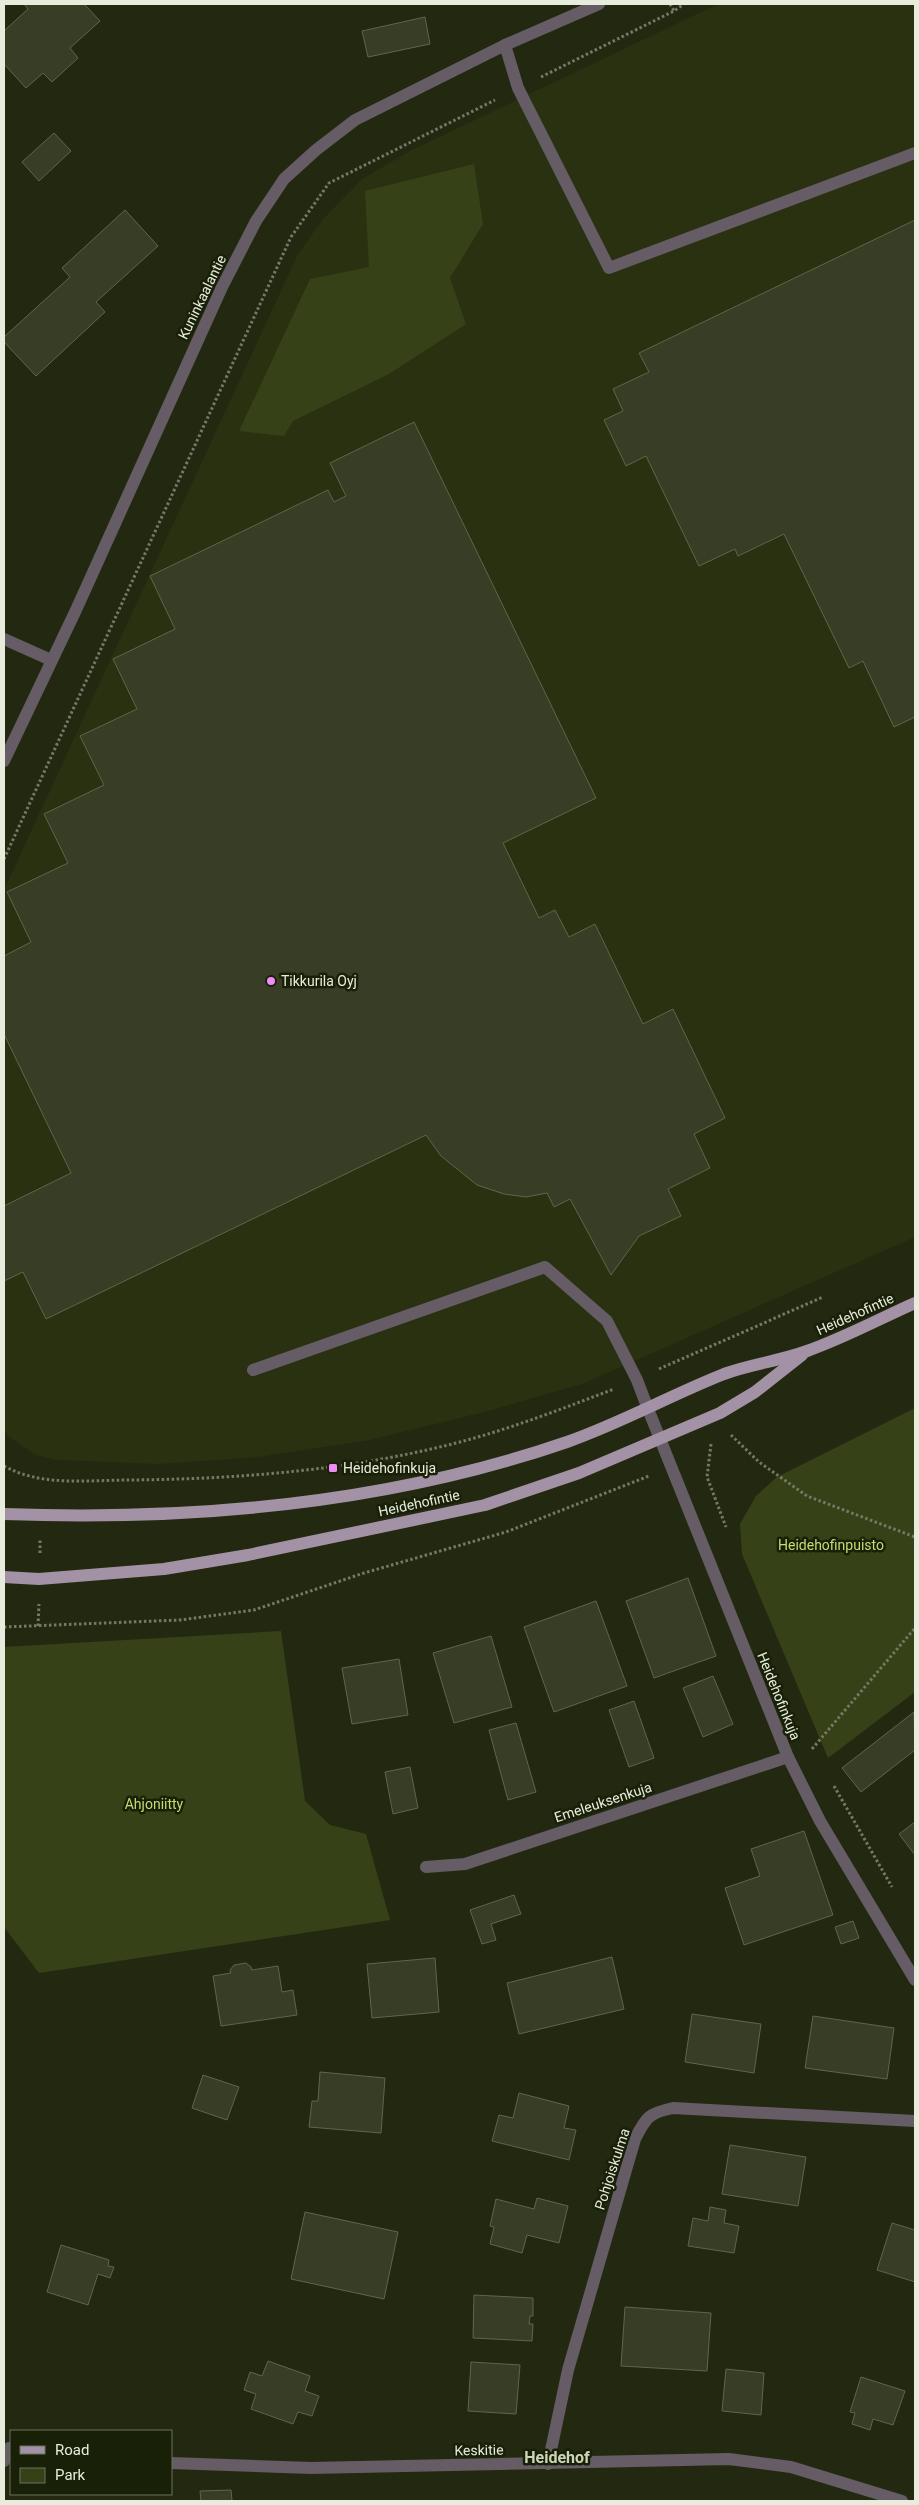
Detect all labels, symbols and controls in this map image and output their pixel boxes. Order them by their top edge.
street label: Kuninkaalantie [175,252,229,342]
place label: Tikkurila Oyj [281,973,357,989]
marker: Tikkurila Oyj [265,975,277,987]
street label: Heidehofintie [814,1290,896,1338]
place label: Heidehofinkuja [343,1460,436,1476]
marker: Heidehofinkuja [327,1462,339,1474]
street label: Heidehofintie [377,1487,461,1519]
park label: Heidehofinpuisto [778,1537,884,1553]
street label: Heidehofinkuja [754,1650,804,1742]
street label: Emeleuksenkuja [552,1779,654,1825]
park label: Ahjoniitty [125,1796,184,1812]
street label: Pohjoiskulma [591,2126,633,2212]
legend [10,2430,172,2495]
text: Road [55,2441,89,2459]
street label: Keskitie [454,2442,504,2458]
district label: Heidehof [524,2448,590,2467]
text: Park [55,2466,86,2484]

